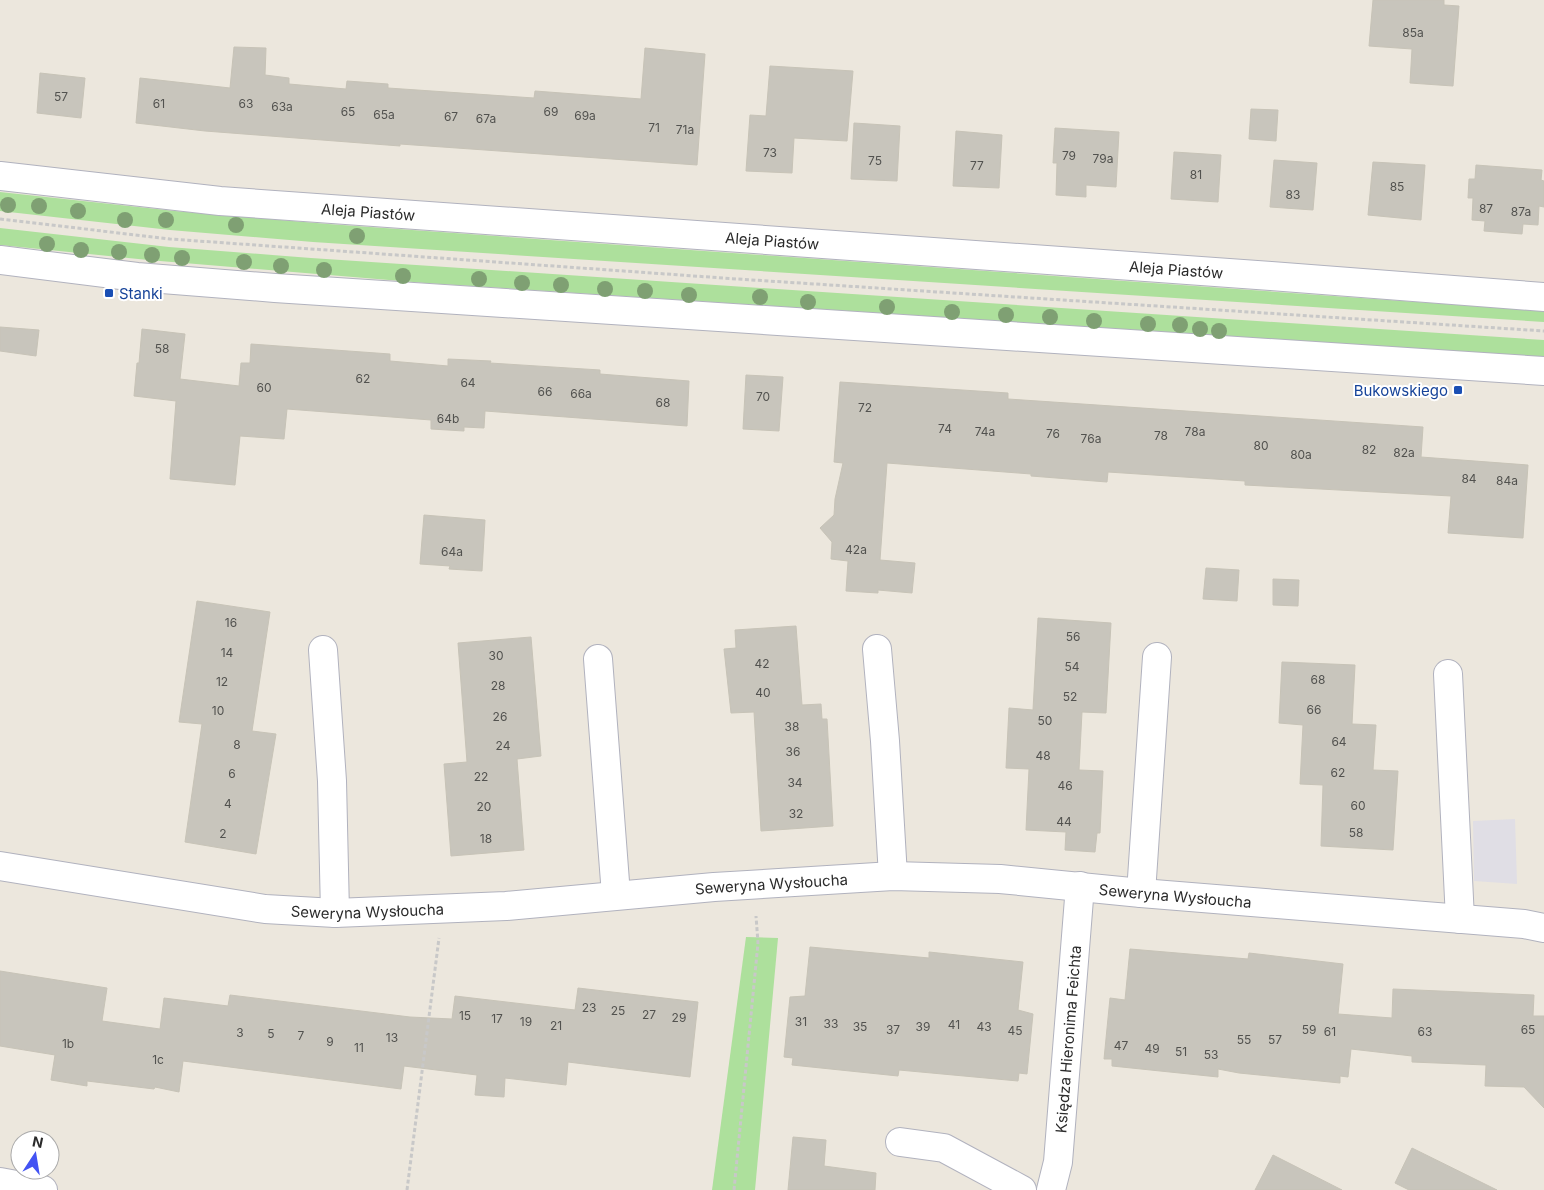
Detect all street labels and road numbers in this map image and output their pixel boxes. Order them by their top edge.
street label: Aleja Piastów [320,199,416,224]
street label: Aleja Piastów [724,228,820,253]
street label: Aleja Piastów [1128,256,1224,282]
street label: Seweryna Wysłoucha [694,869,848,898]
street label: Seweryna Wysłoucha [1098,879,1252,911]
street label: Seweryna Wysłoucha [290,899,444,923]
street label: Księdza Hieronima Feichta [1051,945,1085,1134]

